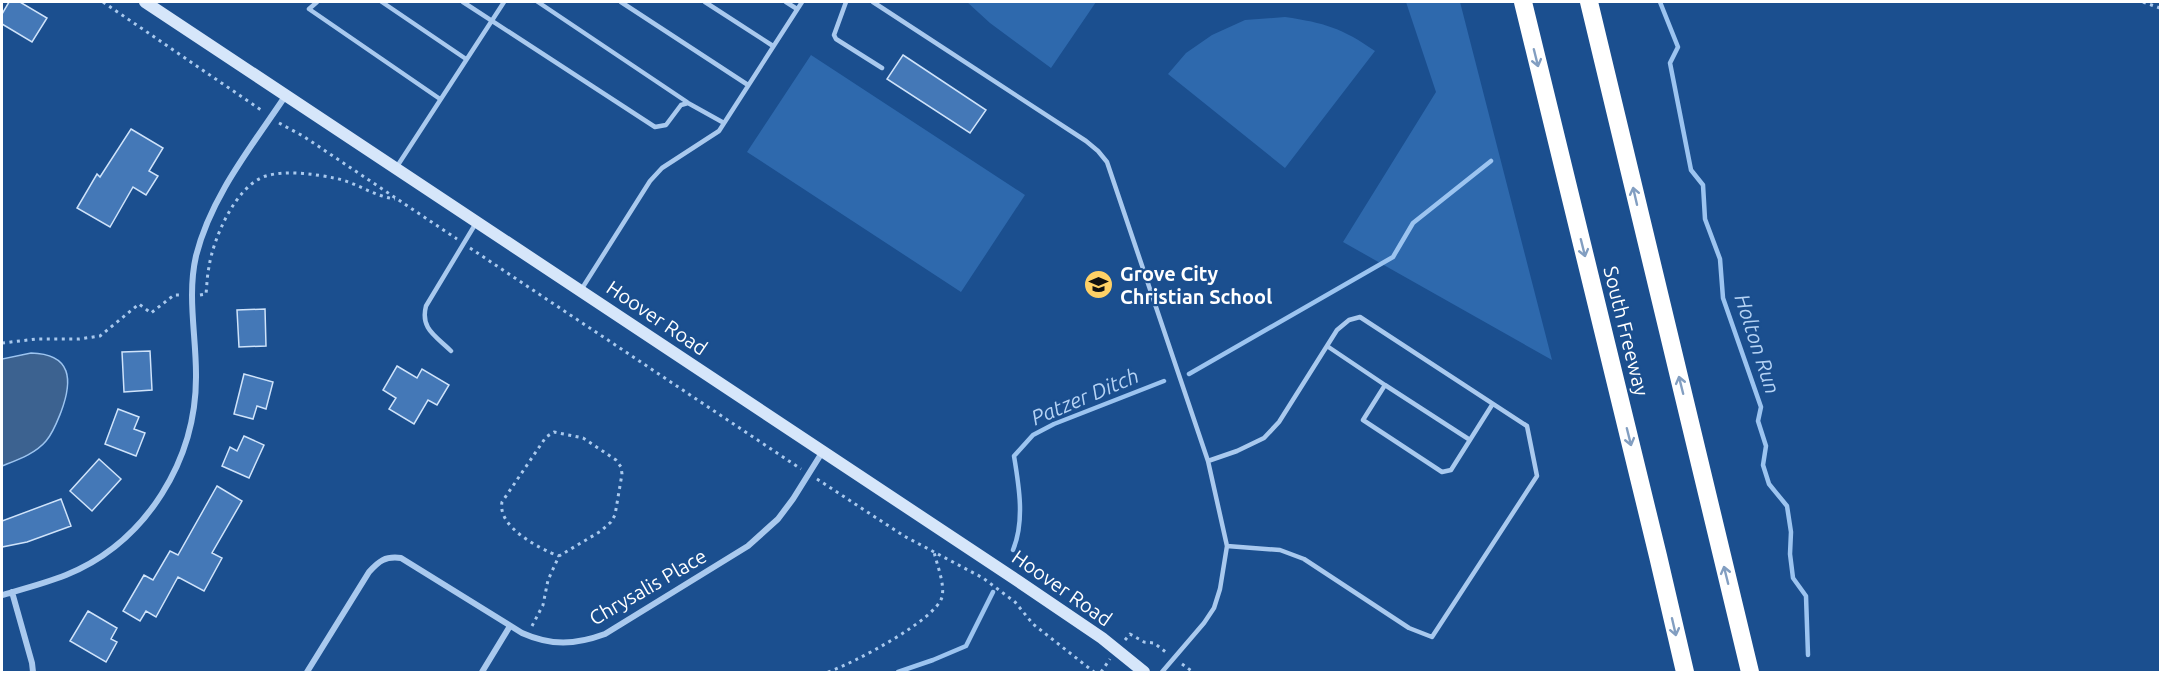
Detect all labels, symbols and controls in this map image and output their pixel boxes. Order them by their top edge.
one-way arrow [1531,49,1543,68]
one-way arrow [1629,186,1641,205]
one-way arrow [1577,238,1589,257]
place label: Grove City Christian School [1120,262,1272,308]
street label: South Freeway [1599,264,1654,398]
school or university icon: Grove City Christian School [1083,269,1115,301]
street label: Hoover Road [603,276,712,360]
water label: Holton Run [1731,291,1785,397]
water label: Patzer Ditch [1027,363,1142,430]
one-way arrow [1674,376,1686,395]
one-way arrow [1624,427,1636,446]
street label: Chrysalis Place [585,544,710,629]
street label: Hoover Road [1008,545,1117,630]
one-way arrow [1720,566,1732,585]
one-way arrow [1669,617,1681,636]

